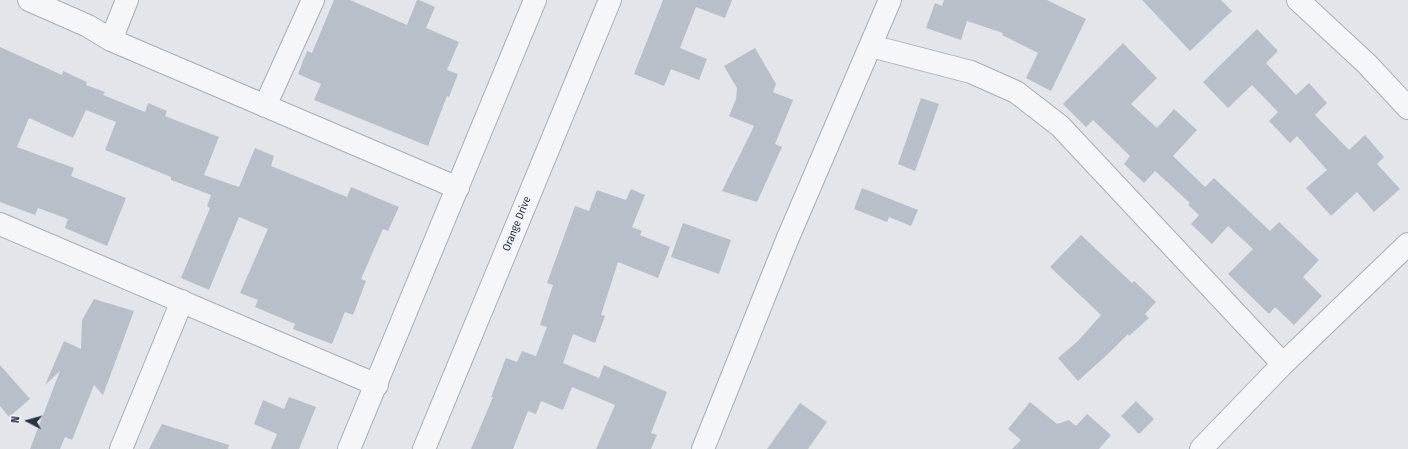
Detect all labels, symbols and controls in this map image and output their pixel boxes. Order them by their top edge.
street label: Orange Drive [500,195,534,253]
north arrow [8,401,48,441]
text: N [9,416,22,424]

